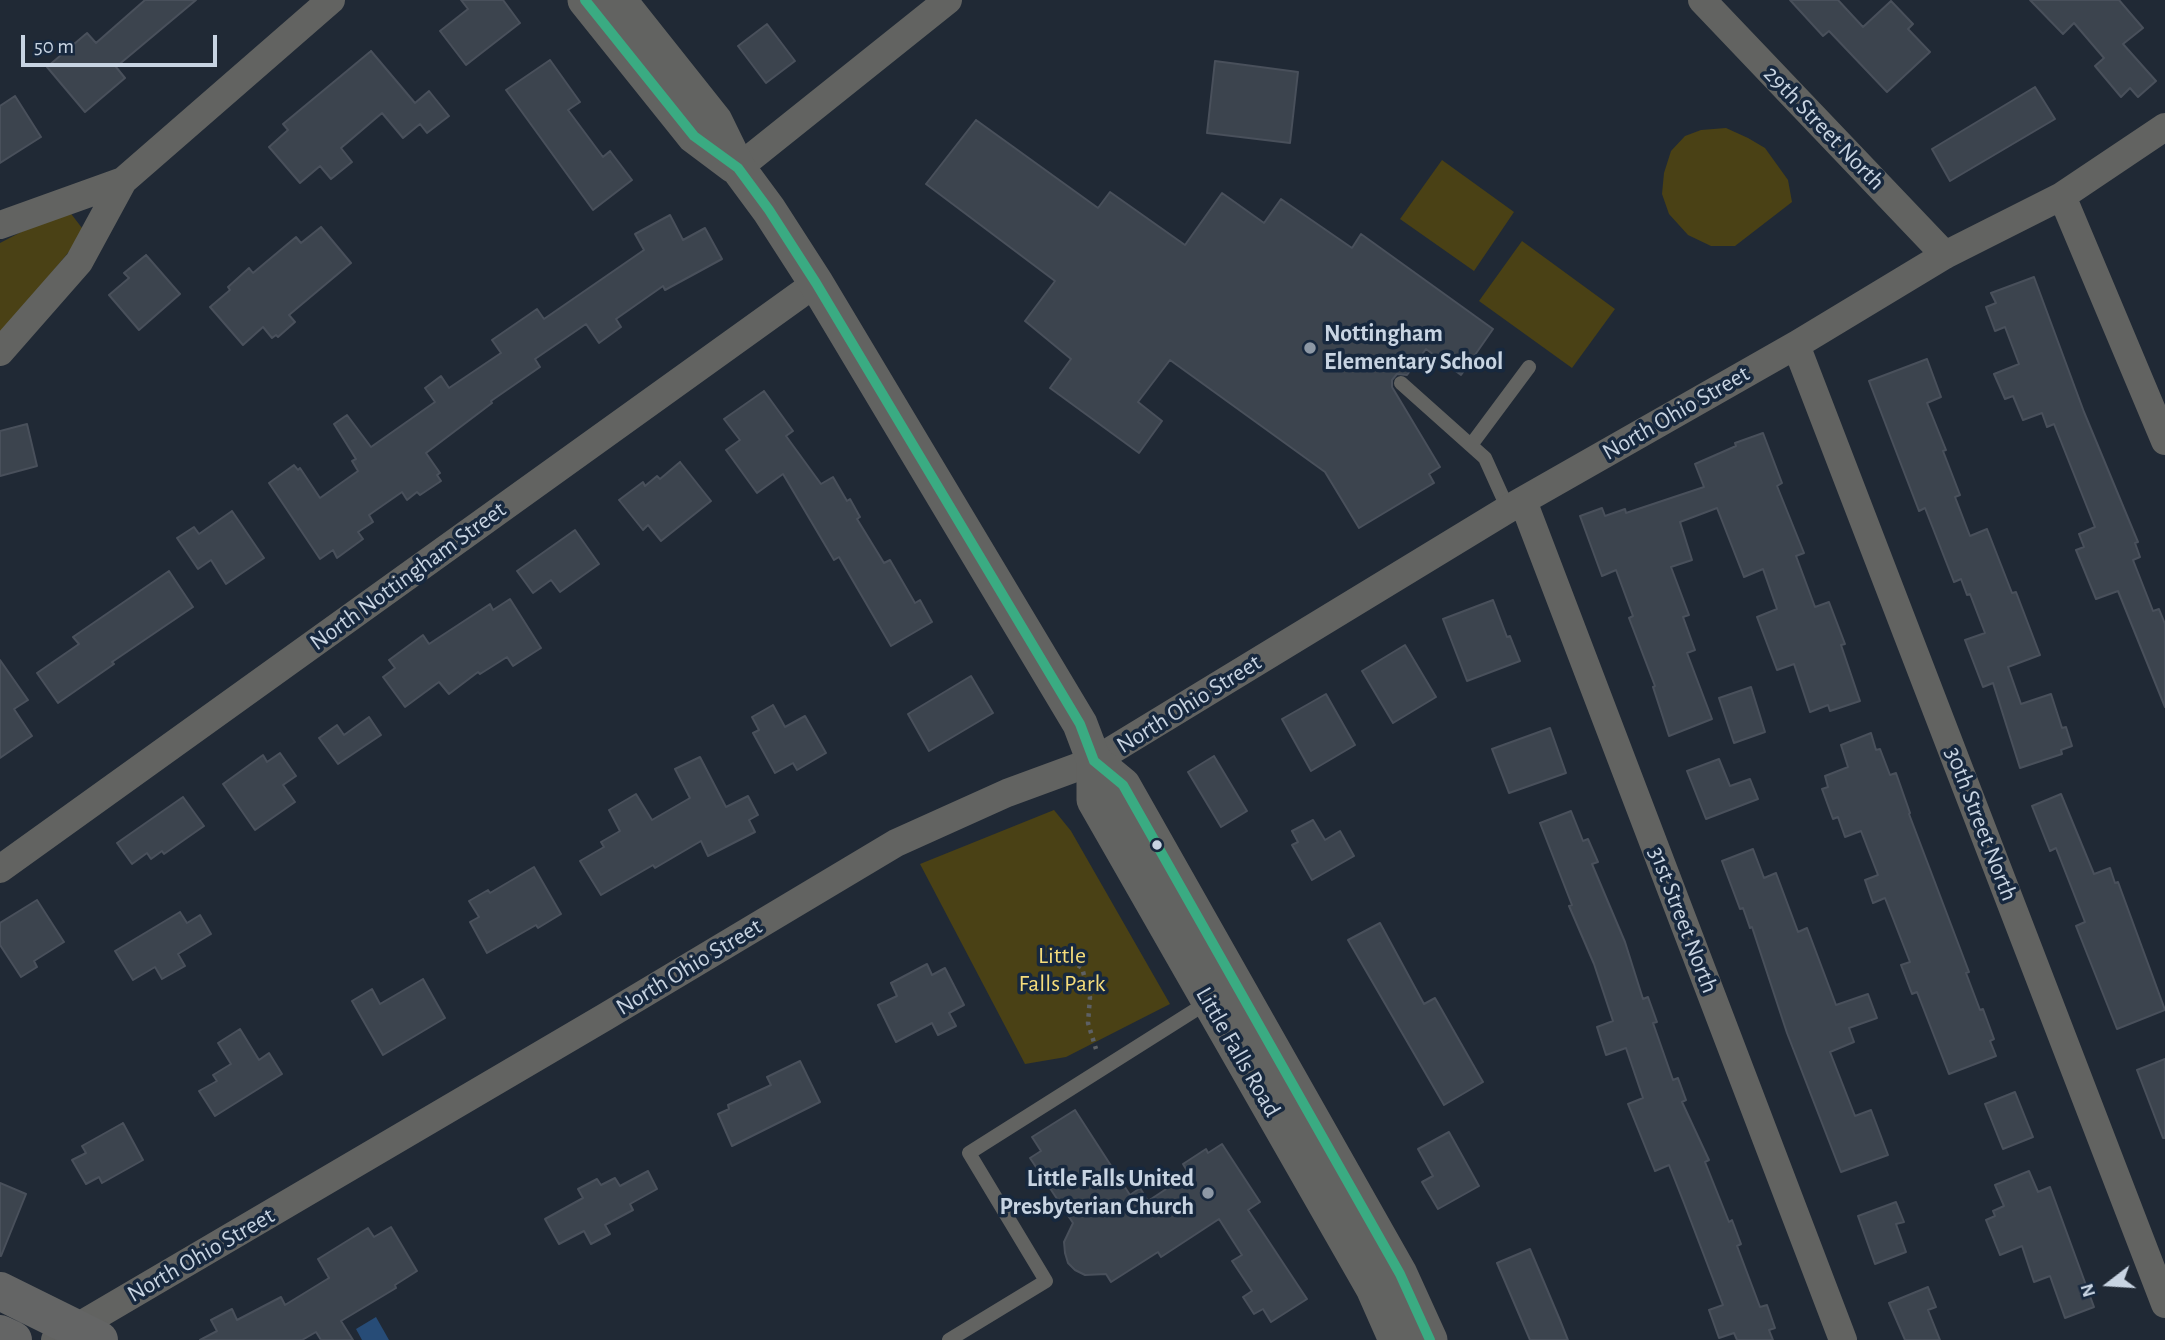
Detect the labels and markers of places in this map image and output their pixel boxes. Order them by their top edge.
place label: Nottingham Elementary School [1324,320,1503,376]
marker: Nottingham Elementary School [1302,340,1318,356]
unlabelled marker [1150,838,1164,852]
place label: Little Falls United Presbyterian Church [999,1165,1194,1221]
marker: Little Falls United Presbyterian Church [1200,1185,1216,1201]

